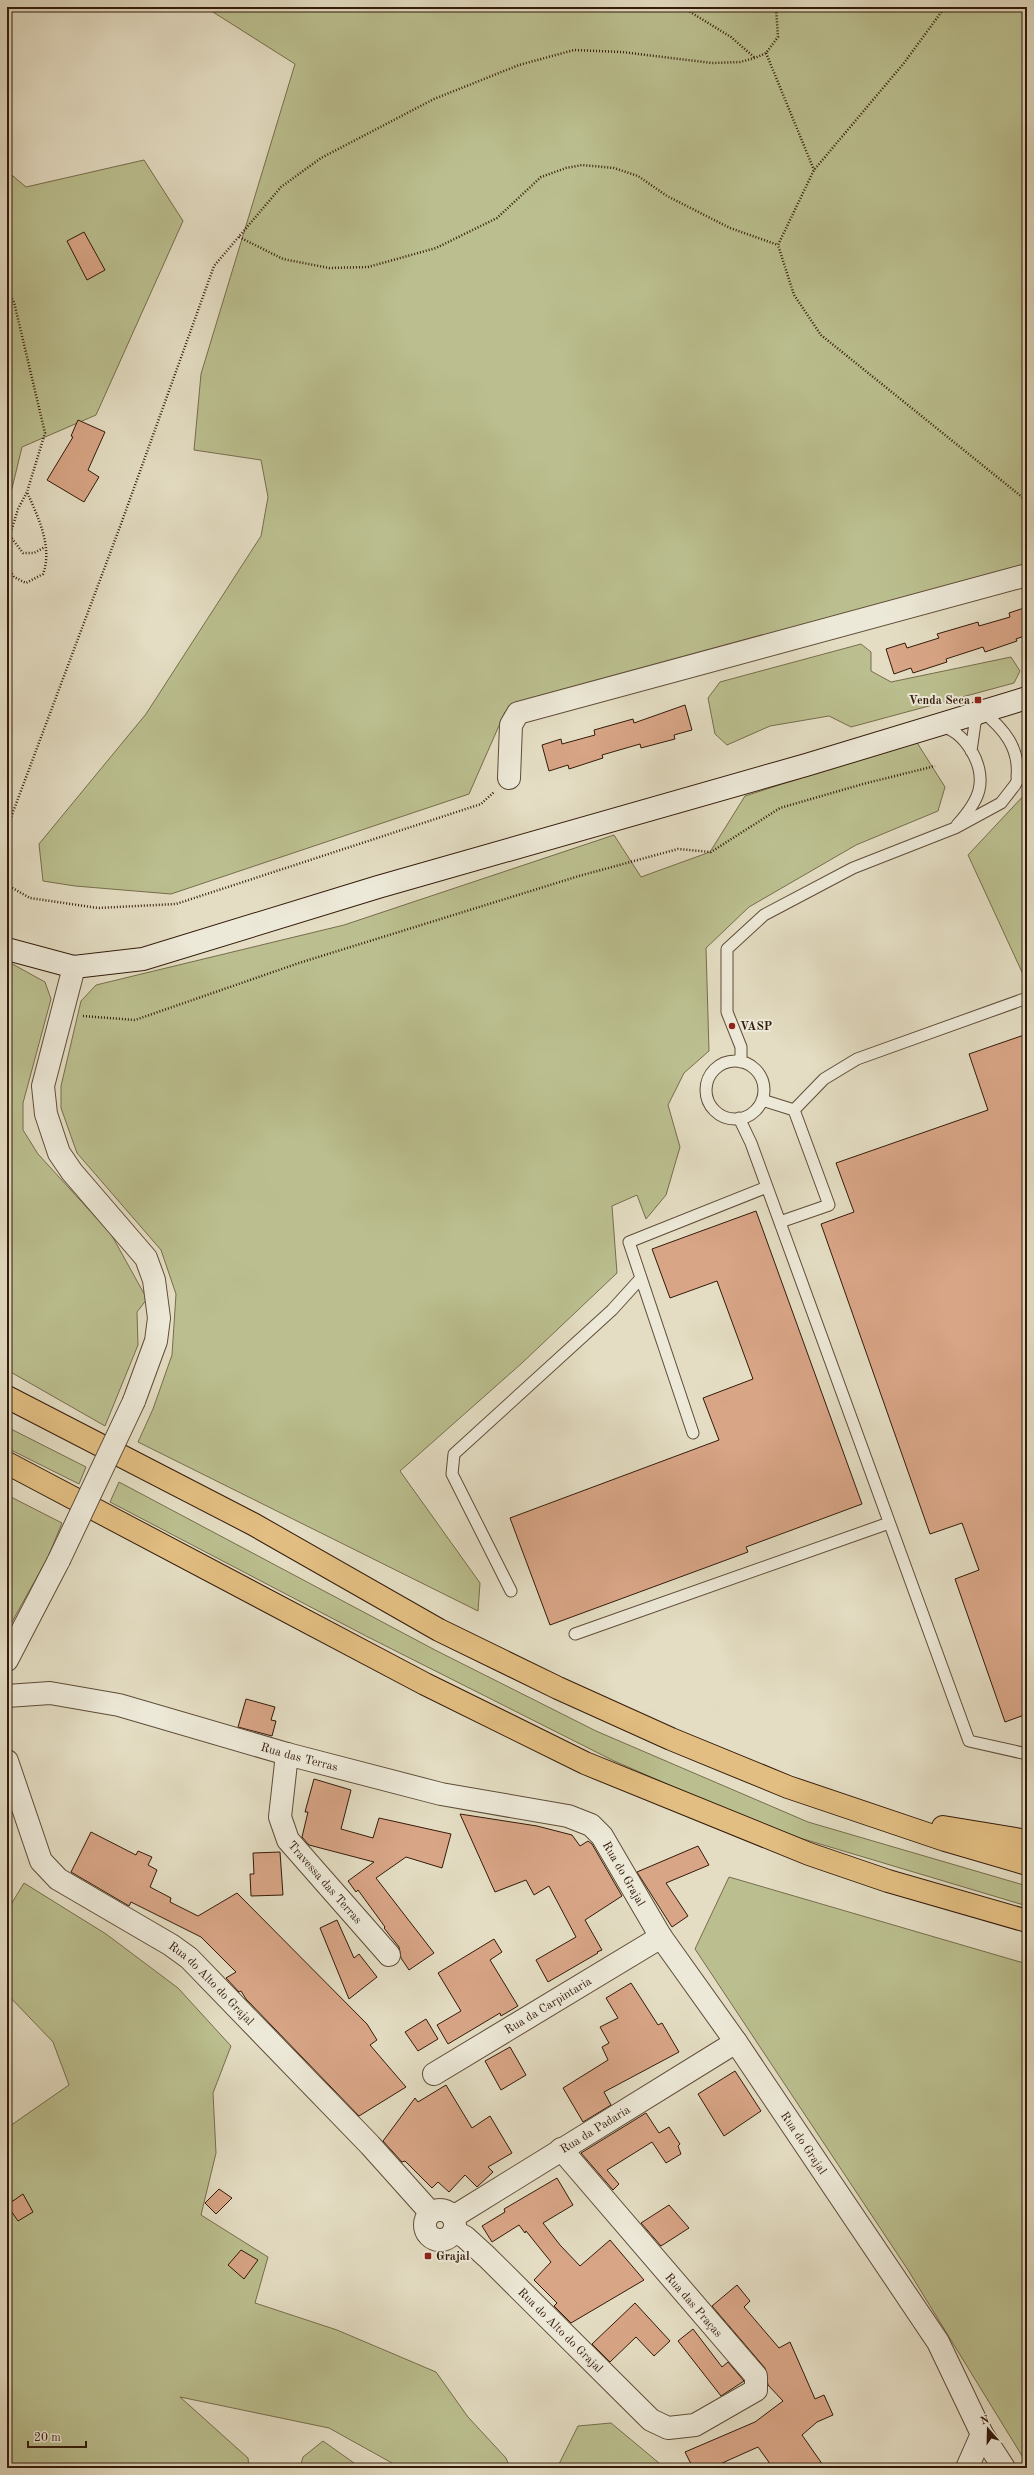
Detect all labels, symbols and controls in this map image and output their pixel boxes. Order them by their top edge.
place label: Venda Seca [909,695,970,707]
marker: Venda Seca [973,695,983,705]
marker: VASP [727,1021,737,1031]
place label: VASP [740,1021,772,1033]
street label: Rua das Terras [259,1742,339,1774]
street label: Travessa das Terras [285,1839,364,1926]
street label: Rua do Grajal [600,1840,647,1908]
street label: Rua do Alto do Grajal [166,1940,256,2028]
street label: Rua da Carpintaria [503,1975,594,2037]
street label: Rua da Padaria [558,2104,633,2156]
street label: Rua do Grajal [778,2110,828,2177]
marker: Grajal [423,2251,433,2261]
place label: Grajal [436,2251,470,2263]
street label: Rua das Praças [662,2271,724,2340]
street label: Rua do Alto do Grajal [515,2286,605,2375]
north arrow [968,2409,1008,2449]
text: N [979,2414,991,2428]
scale bar [28,2423,86,2449]
text: 20 m [34,2432,61,2444]

